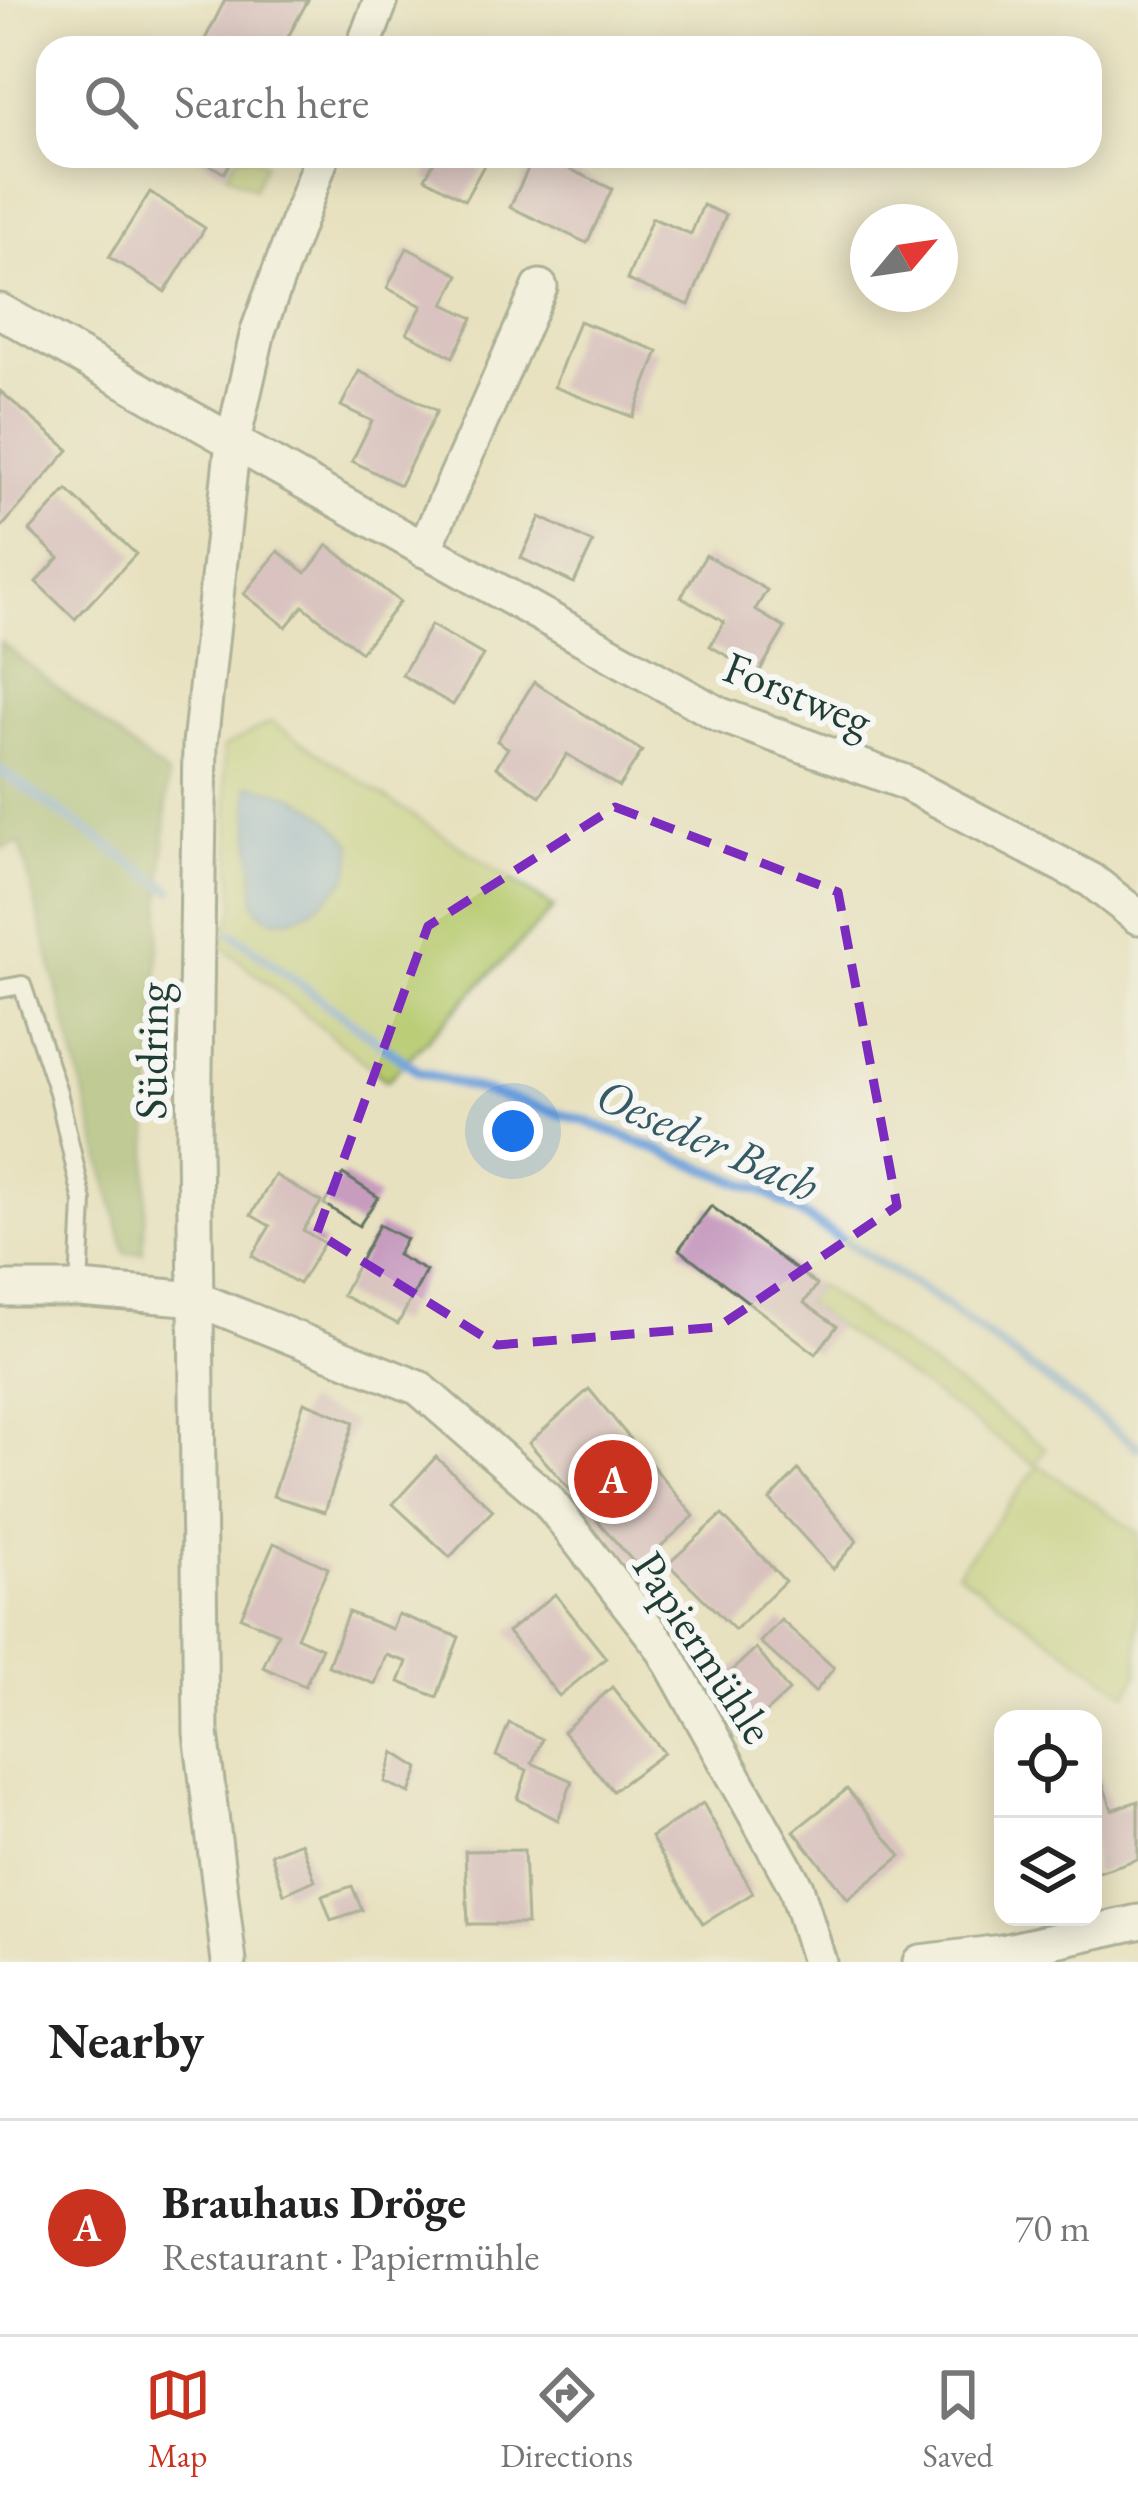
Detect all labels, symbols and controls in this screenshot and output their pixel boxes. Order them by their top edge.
search box [36,36,1102,168]
icon: search [78,69,144,135]
text: Search here [174,73,369,131]
north arrow [850,204,958,312]
street label: Forstweg [716,637,881,749]
street label: Südring [121,982,181,1120]
water label: Oeseder Bach [587,1063,829,1215]
your location [483,1101,543,1161]
pin: A [574,1434,652,1524]
street label: Papiermühle [620,1540,788,1754]
map controls [994,1710,1102,1926]
button: locate [994,1710,1102,1818]
button: layers [994,1818,1102,1926]
text: Nearby [48,2007,204,2073]
text: Brauhaus Dröge [162,2173,466,2231]
text: A [73,2202,101,2253]
text: 70 m [1014,2202,1090,2253]
text: Restaurant · Papiermühle [162,2231,540,2282]
tab: Map [145,2362,211,2477]
tab: Directions [500,2362,633,2477]
tab: Saved [923,2362,993,2477]

